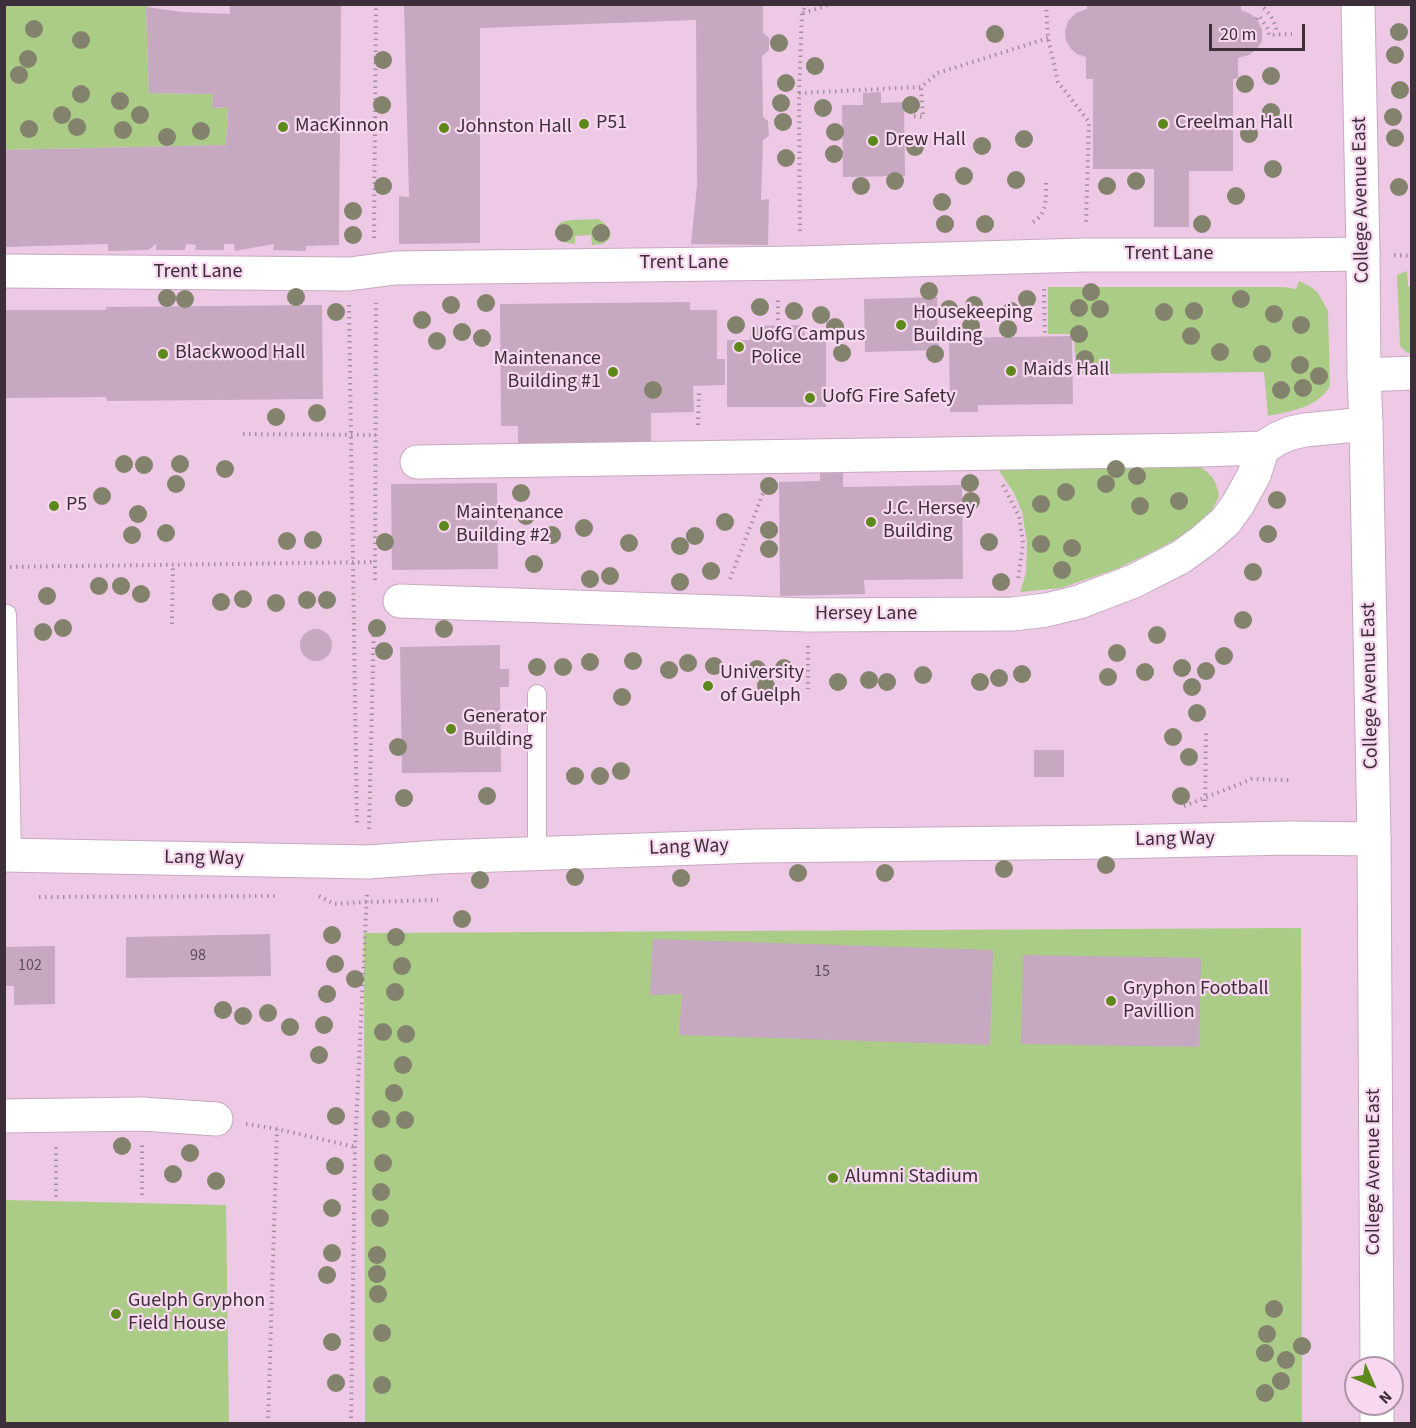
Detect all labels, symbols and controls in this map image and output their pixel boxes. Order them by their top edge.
scale bar [1212,12,1308,50]
text: 20 m [1220,22,1256,47]
place label: P51 [596,112,627,136]
place label: Creelman Hall [1175,112,1293,136]
place label: MacKinnon [295,115,389,139]
place label: Johnston Hall [456,116,572,140]
street label: College Avenue East [1349,116,1375,284]
marker: P51 [577,117,591,131]
marker: Creelman Hall [1156,117,1170,131]
marker: MacKinnon [276,120,290,134]
marker: Johnston Hall [437,121,451,135]
place label: Drew Hall [885,129,966,153]
marker: Drew Hall [866,134,880,148]
street label: Trent Lane [1125,243,1213,267]
street label: Trent Lane [640,252,728,276]
street label: Trent Lane [154,261,242,285]
place label: Housekeeping Building [913,302,1032,349]
marker: Housekeeping Building [894,318,908,332]
place label: UofG Campus Police [751,324,865,371]
marker: UofG Campus Police [732,340,746,354]
place label: Blackwood Hall [175,342,305,366]
marker: Blackwood Hall [156,347,170,361]
place label: Maintenance Building #1 [494,348,601,395]
place label: Maids Hall [1023,359,1109,383]
marker: Maids Hall [1004,364,1018,378]
marker: Maintenance Building #1 [606,365,620,379]
place label: UofG Fire Safety [822,386,956,410]
marker: UofG Fire Safety [803,391,817,405]
place label: P5 [66,494,87,518]
place label: J.C. Hersey Building [883,498,975,545]
marker: P5 [47,499,61,513]
place label: Maintenance Building #2 [456,502,563,549]
marker: J.C. Hersey Building [864,515,878,529]
marker: Maintenance Building #2 [437,519,451,533]
street label: College Avenue East [1358,602,1384,770]
street label: Hersey Lane [815,603,917,627]
place label: University of Guelph [720,662,804,709]
marker: University of Guelph [701,679,715,693]
place label: Generator Building [463,706,547,753]
marker: Generator Building [444,722,458,736]
street label: Lang Way [1135,827,1215,853]
street label: Lang Way [649,835,729,861]
street label: Lang Way [164,846,244,872]
house number: 98 [190,946,206,966]
house number: 102 [18,956,42,976]
house number: 15 [814,962,830,982]
place label: Gryphon Football Pavillion [1123,978,1269,1025]
marker: Gryphon Football Pavillion [1104,994,1118,1008]
street label: College Avenue East [1363,1089,1387,1255]
place label: Alumni Stadium [845,1166,978,1190]
marker: Alumni Stadium [826,1171,840,1185]
place label: Guelph Gryphon Field House [128,1290,265,1337]
marker: Guelph Gryphon Field House [109,1307,123,1321]
north arrow [1344,1356,1404,1416]
text: N [1374,1386,1397,1409]

